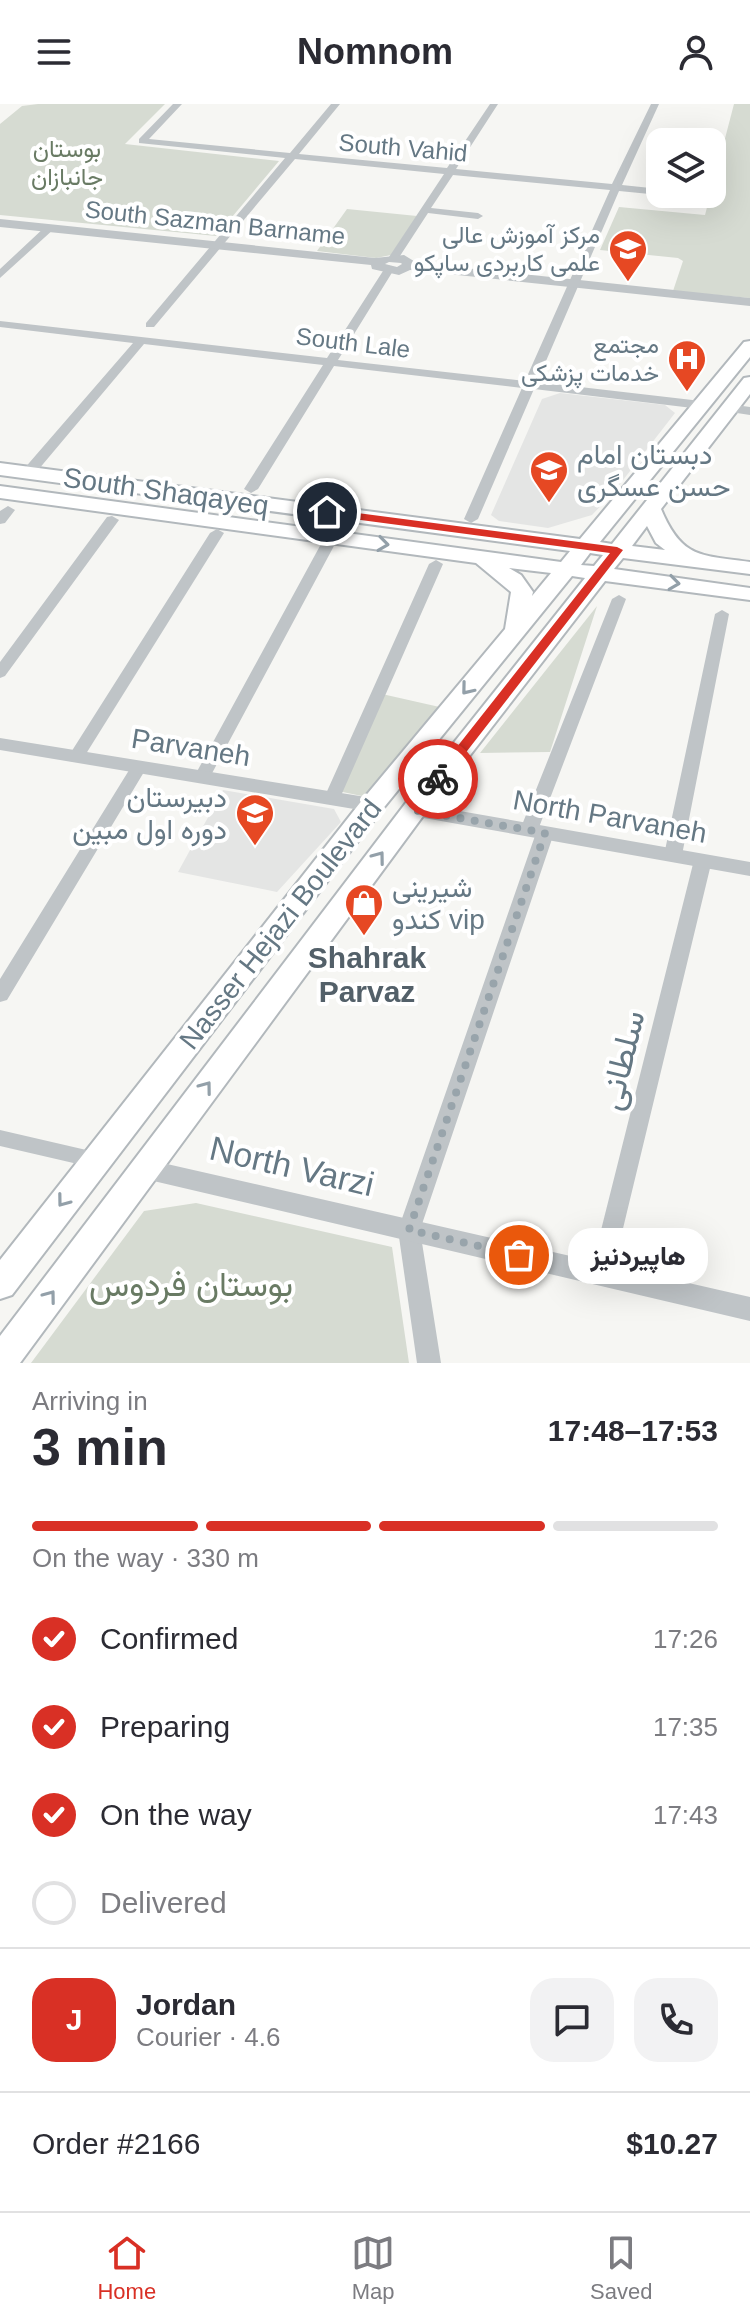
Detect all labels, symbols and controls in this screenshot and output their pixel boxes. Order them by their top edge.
icon: menu [32,30,76,74]
icon: person [674,30,718,74]
text: Nomnom [297,31,453,72]
street label: South Vahid [338,128,468,167]
map controls [646,128,726,208]
button: layers [646,128,726,208]
park label: بوستان جانبازان [31,135,103,192]
street label: South Sazman Barname [84,195,346,250]
place label: مرکز آموزش عالی علمی کاربردی ساپکو [414,221,600,279]
school or university icon: مرکز آموزش عالی علمی کاربردی ساپکو [607,228,649,283]
street label: South Lale [294,322,412,363]
place label: مجتمع خدمات پزشکی [521,331,659,389]
hospital icon: مجتمع خدمات پزشکی [666,338,708,393]
place label: دبستان امام حسن عسگری [577,439,730,504]
school or university icon: دبستان امام حسن عسگری [528,449,570,504]
street label: South Shaqayeq [61,462,271,521]
pin [293,478,361,546]
icon: home [305,490,349,534]
one-way arrow [376,535,389,552]
one-way arrow [667,574,681,591]
one-way arrow [462,680,477,694]
street label: Parvaneh [129,723,253,772]
courier [398,739,478,819]
icon: bike [416,757,460,801]
place label: دبیرستان دوره اول مبین [72,782,227,847]
street label: North Parvaneh [511,784,709,849]
school or university icon: دبیرستان دوره اول مبین [234,792,276,847]
street label: Nasser Hejazi Boulevard [173,793,387,1055]
one-way arrow [369,851,383,866]
place label: شیرینی کندو vip [392,872,485,937]
shop icon: شیرینی کندو vip [343,882,385,937]
district label: Shahrak Parvaz [308,941,427,1008]
street label: سلطانی [590,1006,654,1114]
one-way arrow [196,1082,211,1096]
street label: North Varzi [206,1129,378,1203]
one-way arrow [59,1192,73,1207]
pin [485,1221,553,1289]
callout: هاپیردنیز [567,1227,707,1283]
icon: bag [497,1233,541,1277]
text: هاپیردنیز [590,1241,686,1271]
park label: بوستان فردوس [89,1265,293,1305]
one-way arrow [41,1290,55,1304]
text: Arriving in [32,1386,148,1416]
text: 17:48–17:53 [548,1414,718,1447]
text: 3 min [32,1418,168,1476]
text: On the way · 330 m [32,1543,259,1573]
icon: check [32,1617,76,1661]
text: Confirmed [100,1622,238,1655]
text: 17:26 [653,1624,718,1654]
icon: check [32,1705,76,1749]
text: Preparing [100,1710,230,1743]
text: 17:35 [653,1712,718,1742]
icon: check [32,1793,76,1837]
text: On the way [100,1798,252,1831]
text: 17:43 [653,1800,718,1830]
text: Delivered [100,1886,227,1919]
button: chat [530,1978,614,2062]
button: phone [634,1978,718,2062]
text: Jordan [136,1988,236,2021]
text: J [66,2003,82,2036]
text: Courier · 4.6 [136,2022,281,2052]
text: Order #2166 [32,2127,200,2160]
text: $10.27 [626,2127,718,2160]
tab: Home [97,2231,156,2305]
tab: Map [351,2231,395,2305]
tab: Saved [590,2231,653,2305]

